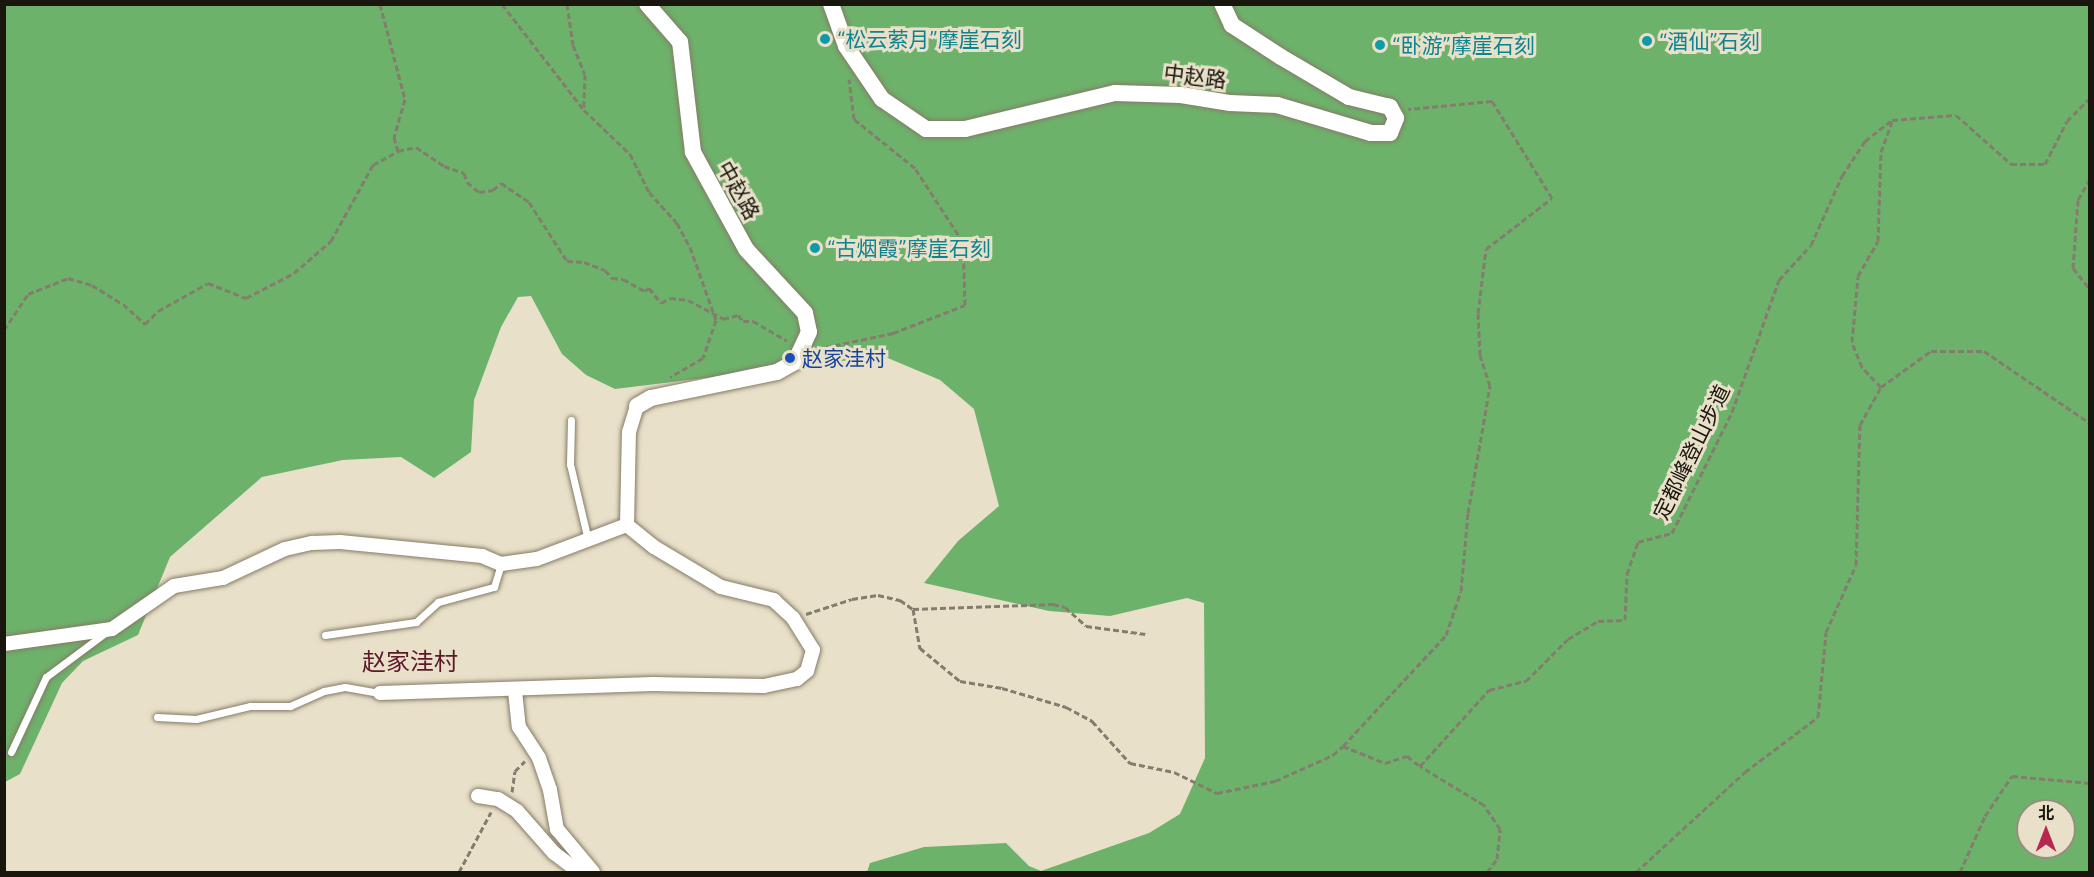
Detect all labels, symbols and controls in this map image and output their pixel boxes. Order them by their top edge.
place label: “松云萦月”摩崖石刻 [837,26,1022,52]
place label: “酒仙”石刻 [1659,28,1760,54]
marker: “松云萦月”摩崖石刻 [818,32,832,46]
place label: “卧游”摩崖石刻 [1392,32,1535,58]
marker: “酒仙”石刻 [1640,34,1654,48]
marker: “卧游”摩崖石刻 [1373,38,1387,52]
street label: 中赵路 [1162,60,1228,92]
street label: 中赵路 [713,156,765,224]
place label: “古烟霞”摩崖石刻 [827,235,991,261]
marker: “古烟霞”摩崖石刻 [808,241,822,255]
place label: 赵家洼村 [802,345,886,371]
marker: 赵家洼村 [783,351,797,365]
street label: 定都峰登山步道 [1647,380,1735,524]
district label: 赵家洼村 [362,648,458,676]
north arrow [2016,799,2076,859]
text: 北 [2038,804,2054,822]

